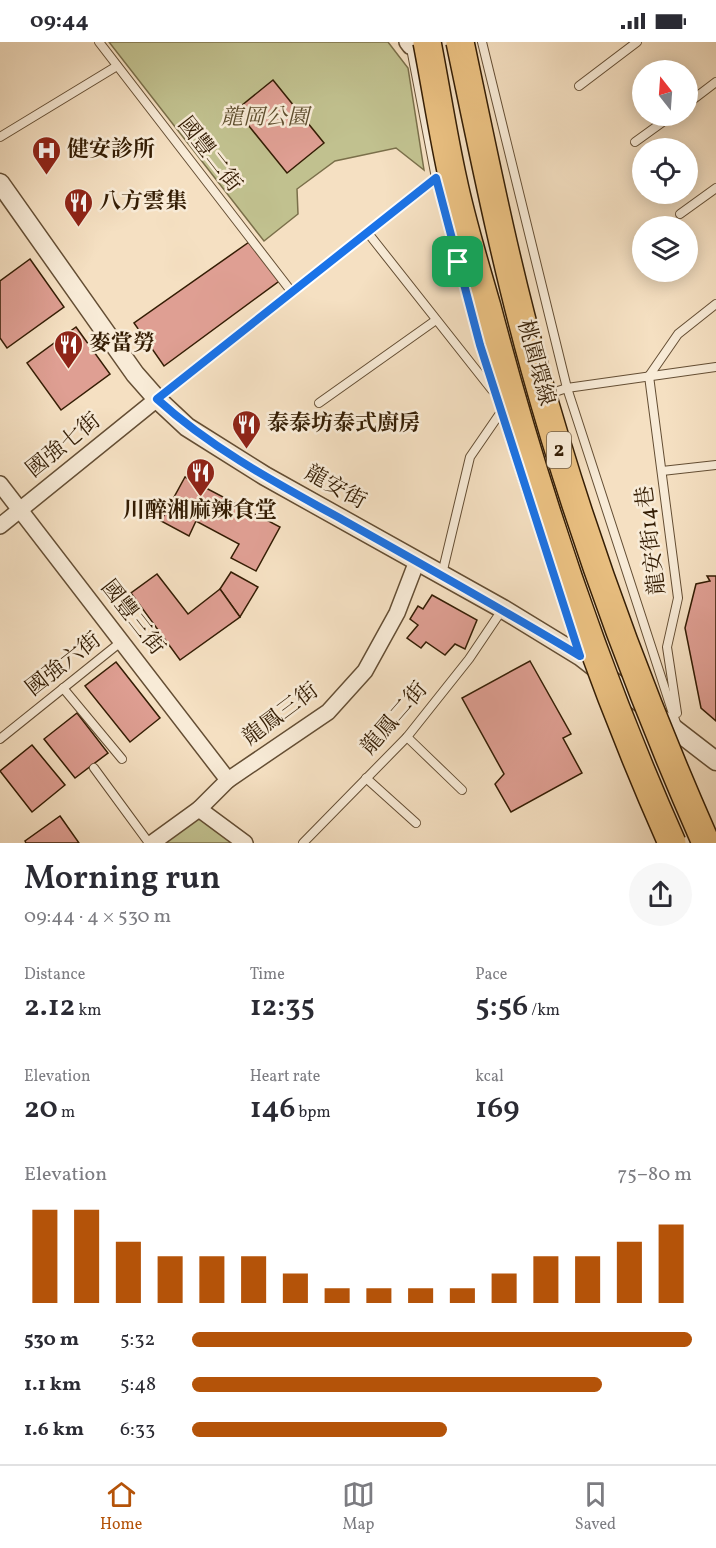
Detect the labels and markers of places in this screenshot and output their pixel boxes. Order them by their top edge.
hospital icon: 健安診所 [30,134,62,176]
place label: 健安診所 [67,135,155,166]
restaurant icon: 八方雲集 [62,186,94,228]
place label: 八方雲集 [99,187,187,218]
pin [432,236,483,287]
restaurant icon: 麥當勞 [52,328,84,370]
place label: 麥當勞 [89,329,155,360]
restaurant icon: 泰泰坊泰式廚房 [230,408,262,450]
place label: 泰泰坊泰式廚房 [267,409,421,440]
restaurant icon: 川醉湘麻辣食堂 [184,456,216,498]
place label: 川醉湘麻辣食堂 [123,496,277,527]

